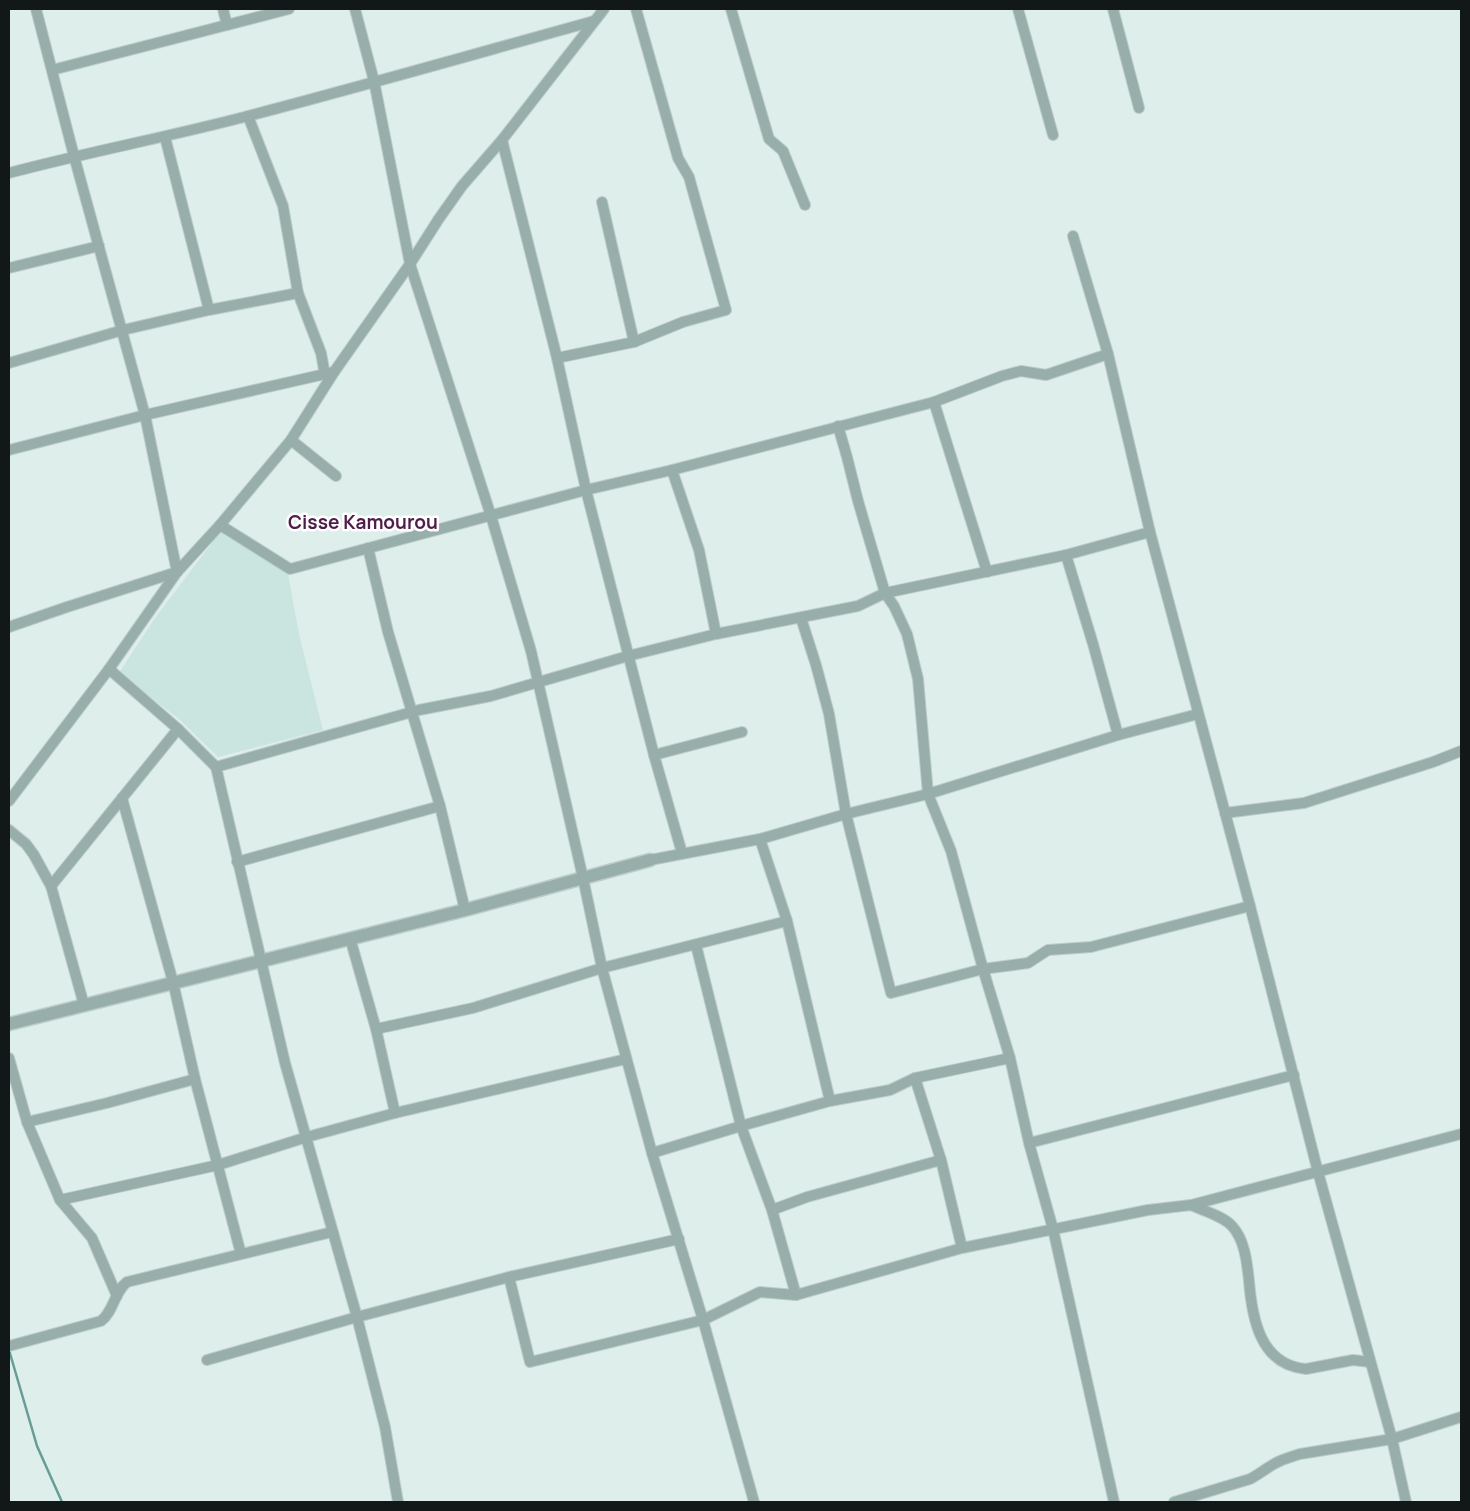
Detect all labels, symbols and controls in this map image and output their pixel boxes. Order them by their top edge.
district label: Cisse Kamourou [288,509,438,535]

